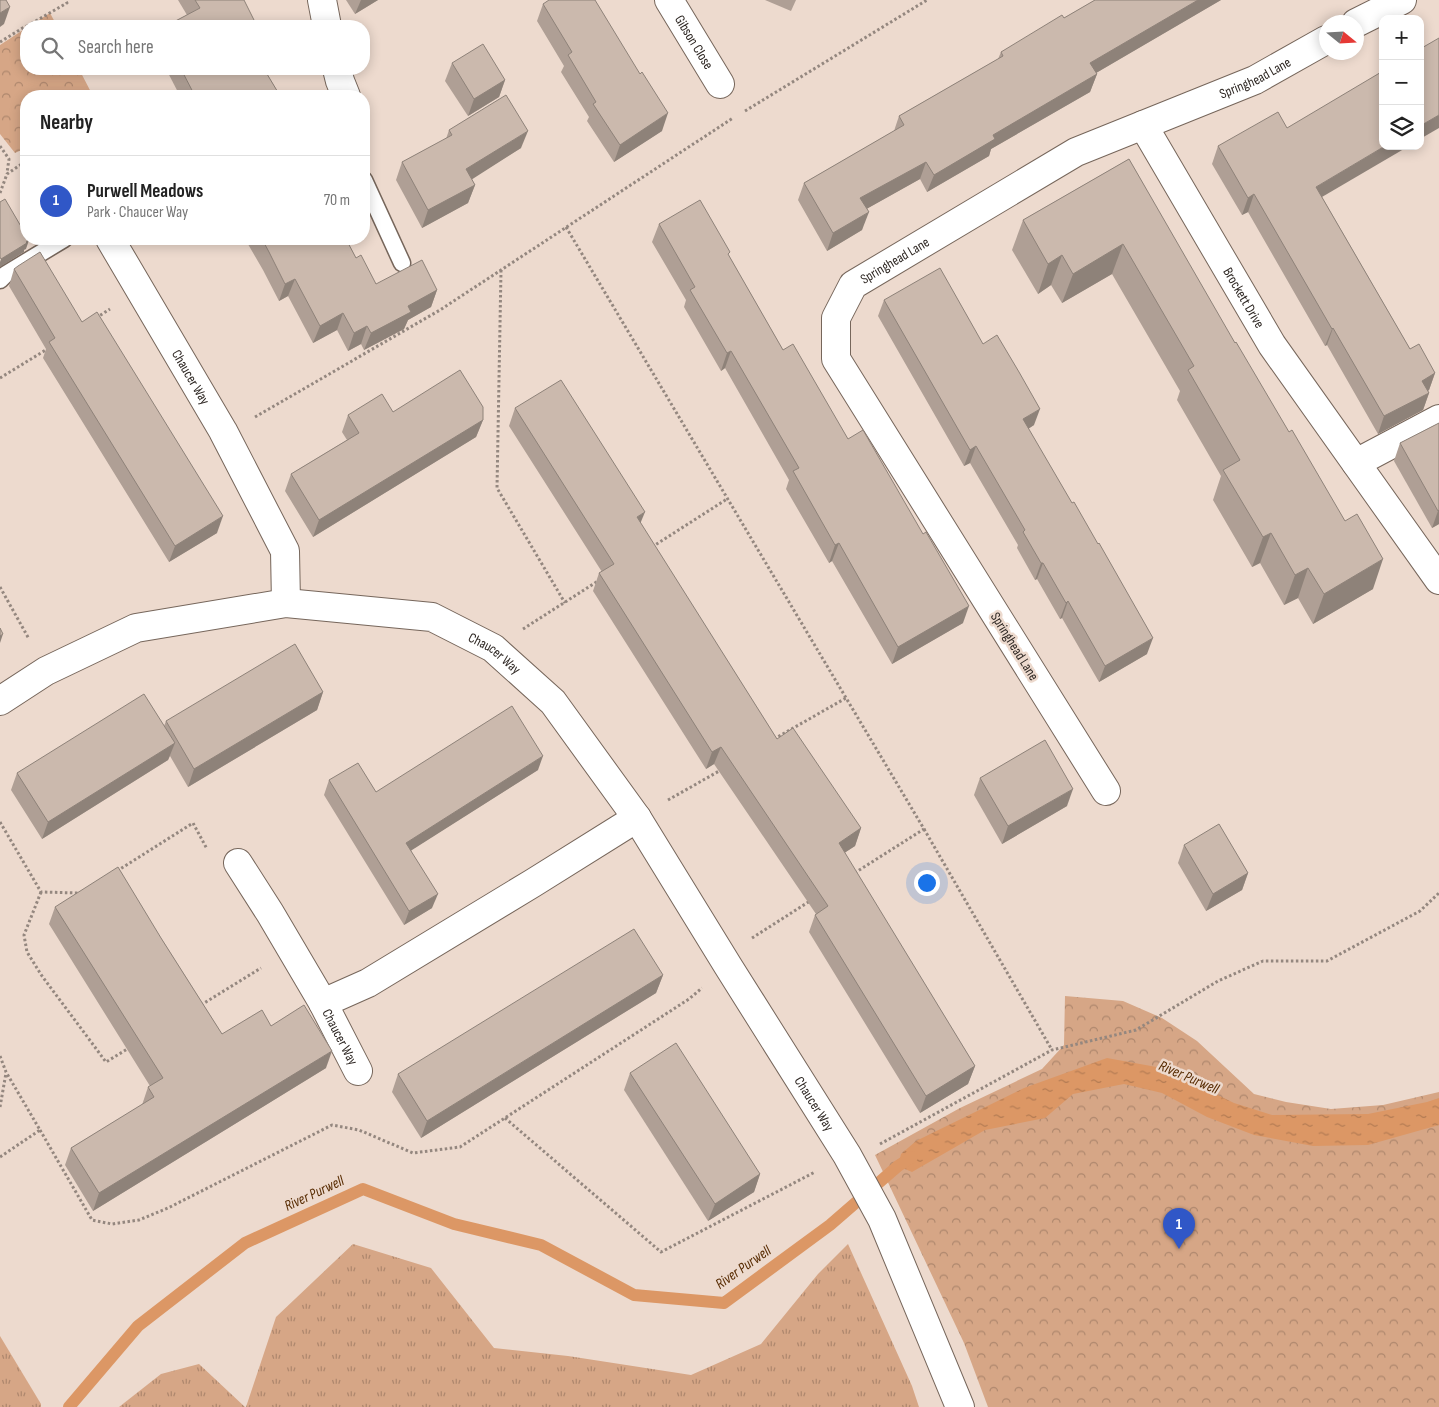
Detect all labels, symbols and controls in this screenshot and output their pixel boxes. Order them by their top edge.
street label: Gibson Close [671,12,717,72]
north arrow [1319,15,1364,60]
map controls [1379,15,1424,150]
button: + [1379,15,1424,60]
search box [20,20,370,75]
icon: search [38,34,66,62]
text: Search here [78,36,154,59]
street label: Springhead Lane [1217,54,1294,102]
button: − [1379,60,1424,105]
button: layers [1379,105,1424,150]
text: Nearby [40,110,93,135]
text: Purwell Meadows [87,180,203,203]
text: 1 [53,191,59,210]
text: 70 m [324,191,350,210]
text: Park · Chaucer Way [87,203,188,222]
street label: Springhead Lane [857,234,932,288]
street label: Brockett Drive [1219,264,1268,331]
street label: Chaucer Way [168,347,214,408]
street label: Springhead Lane [987,609,1042,684]
street label: Chaucer Way [465,629,525,678]
your location [914,870,940,896]
street label: Chaucer Way [318,1006,362,1069]
water label: River Purwell [1156,1056,1223,1099]
street label: Chaucer Way [791,1073,838,1135]
water label: River Purwell [281,1171,348,1216]
pin: 1 [1163,1208,1195,1249]
water label: River Purwell [712,1241,776,1293]

